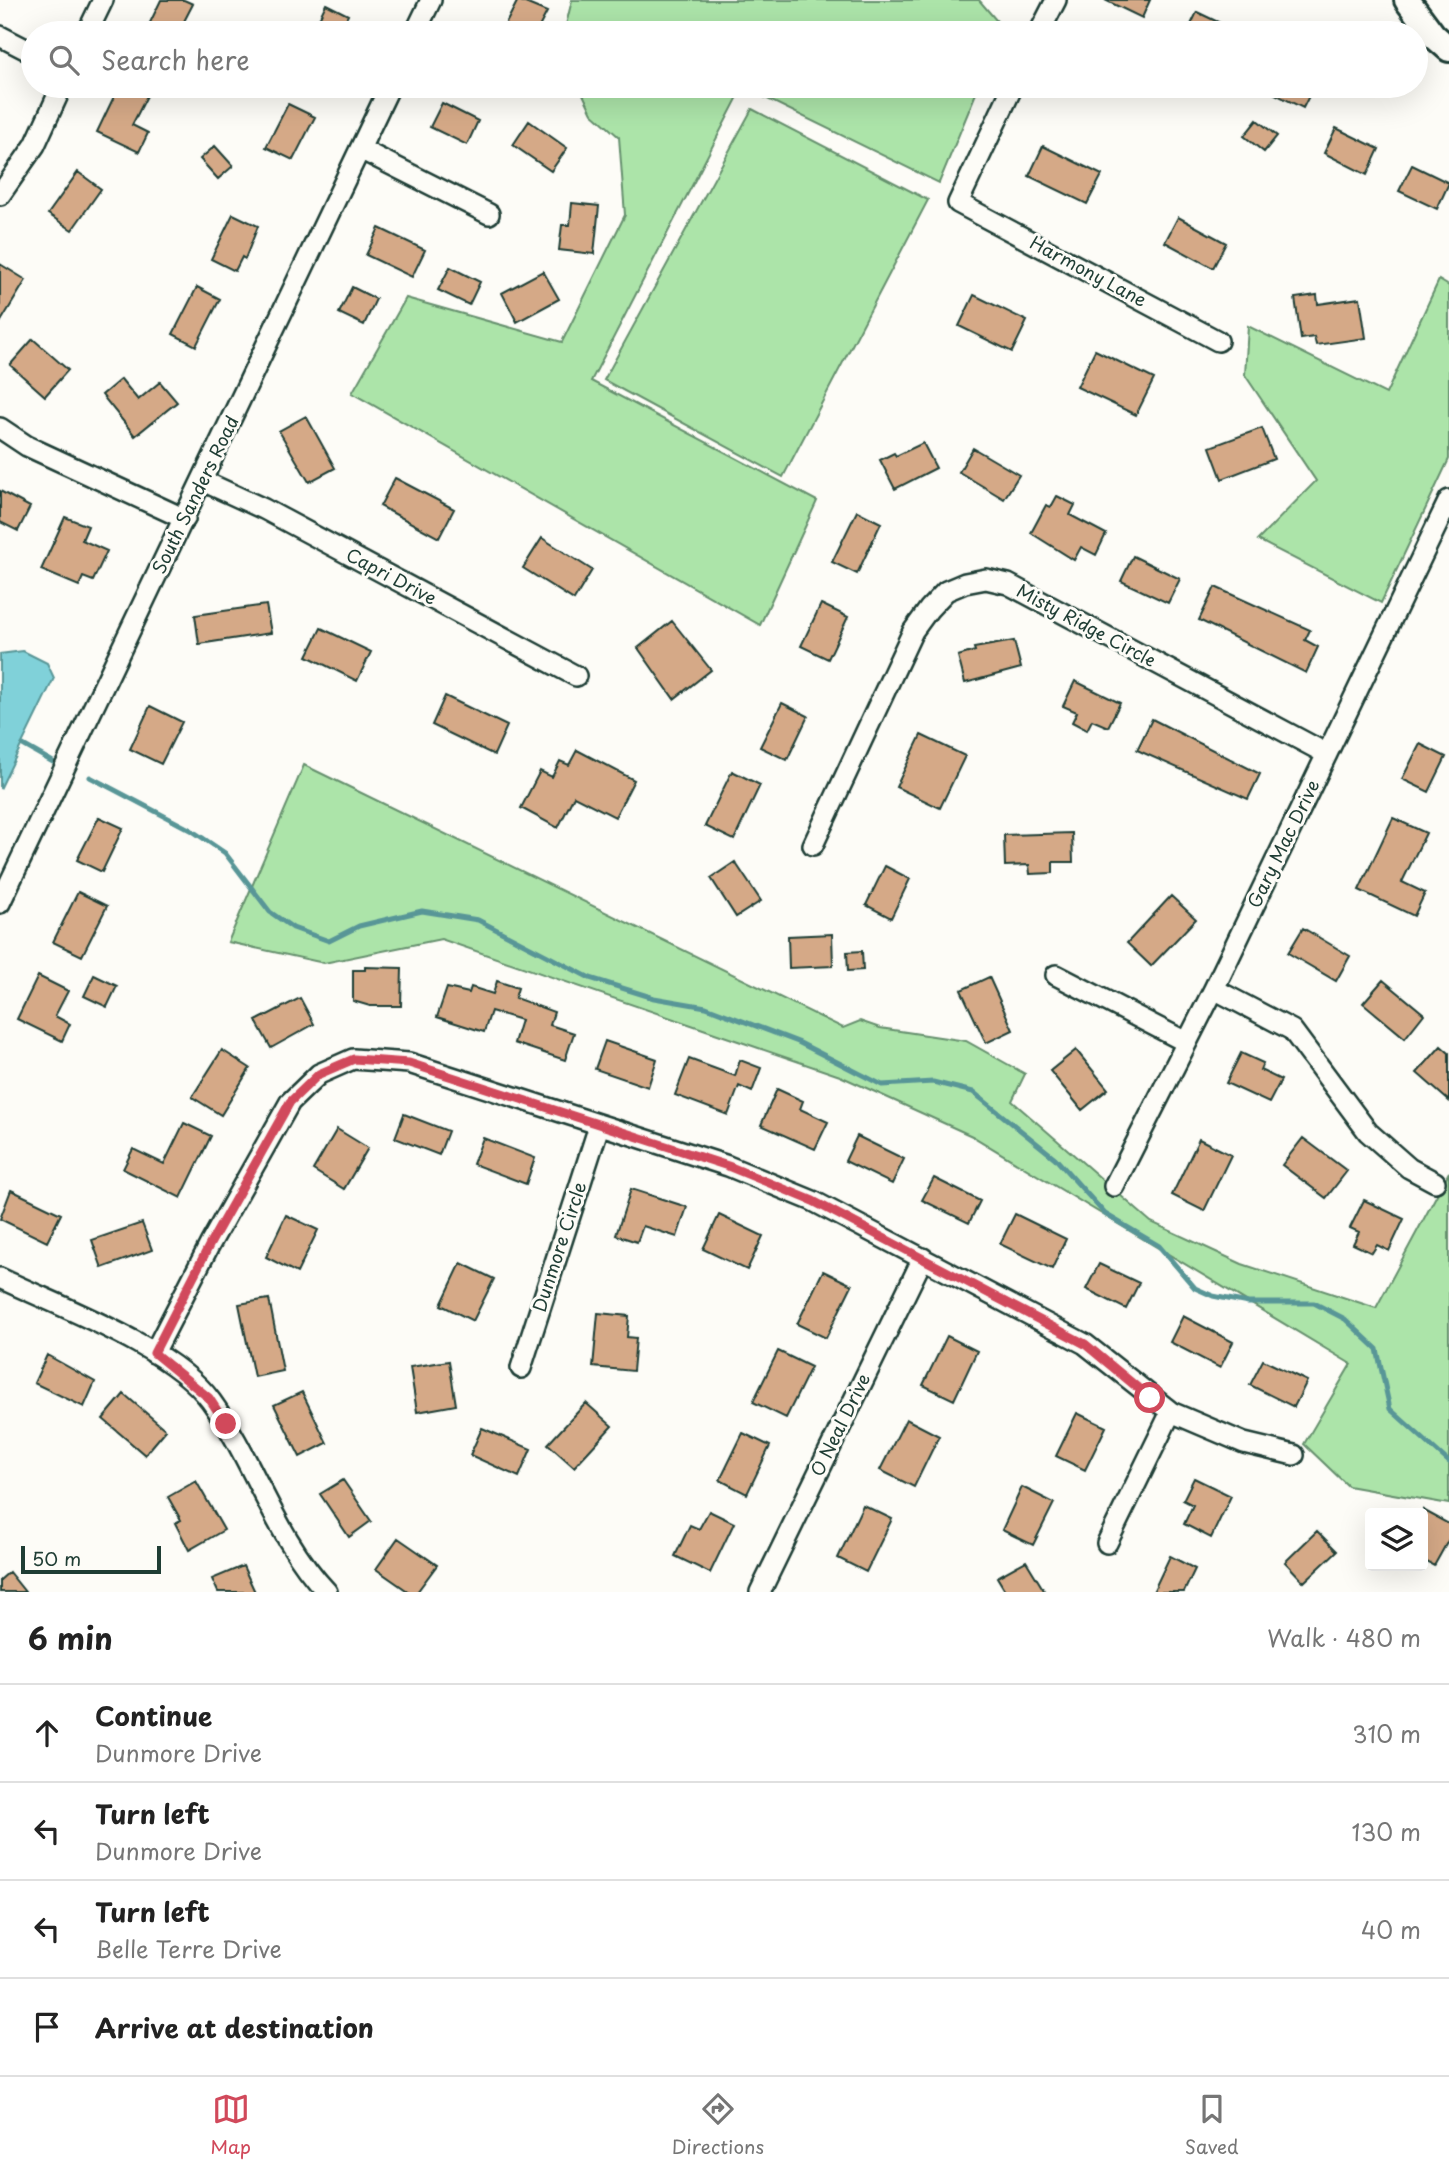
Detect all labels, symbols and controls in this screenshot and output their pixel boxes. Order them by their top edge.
search box [21,21,1428,98]
text: Search here [101,40,250,79]
icon: search [45,41,83,79]
street label: Harmony Lane [1025,228,1152,313]
street label: South Sanders Road [145,411,245,578]
street label: Capri Drive [342,541,442,611]
street label: Misty Ridge Circle [1012,577,1161,673]
street label: Gary Mac Drive [1240,774,1326,912]
street label: Dunmore Circle [525,1178,592,1315]
street label: O Neal Drive [803,1368,876,1481]
route start [1134,1382,1165,1413]
route end [210,1408,241,1439]
map controls [1365,1508,1428,1571]
button: layers [1365,1508,1428,1571]
scale bar [21,1543,161,1575]
text: 50 m [32,1544,81,1572]
text: 6 min [28,1615,113,1660]
text: Walk · 480 m [1267,1620,1421,1655]
text: Continue [95,1696,212,1735]
icon: ahead [28,1714,66,1752]
text: 310 m [1352,1716,1421,1751]
text: Dunmore Drive [95,1735,262,1770]
text: Turn left [95,1794,210,1833]
icon: left [28,1812,66,1850]
text: 130 m [1351,1814,1421,1849]
text: Dunmore Drive [95,1833,262,1868]
text: Turn left [95,1892,210,1931]
icon: left [28,1910,66,1948]
text: 40 m [1361,1912,1421,1947]
text: Belle Terre Drive [95,1931,282,1966]
icon: arrive [28,2008,66,2046]
text: Arrive at destination [95,2008,374,2047]
tab: Map [210,2090,251,2160]
tab: Directions [672,2090,764,2160]
tab: Saved [1185,2090,1239,2160]

